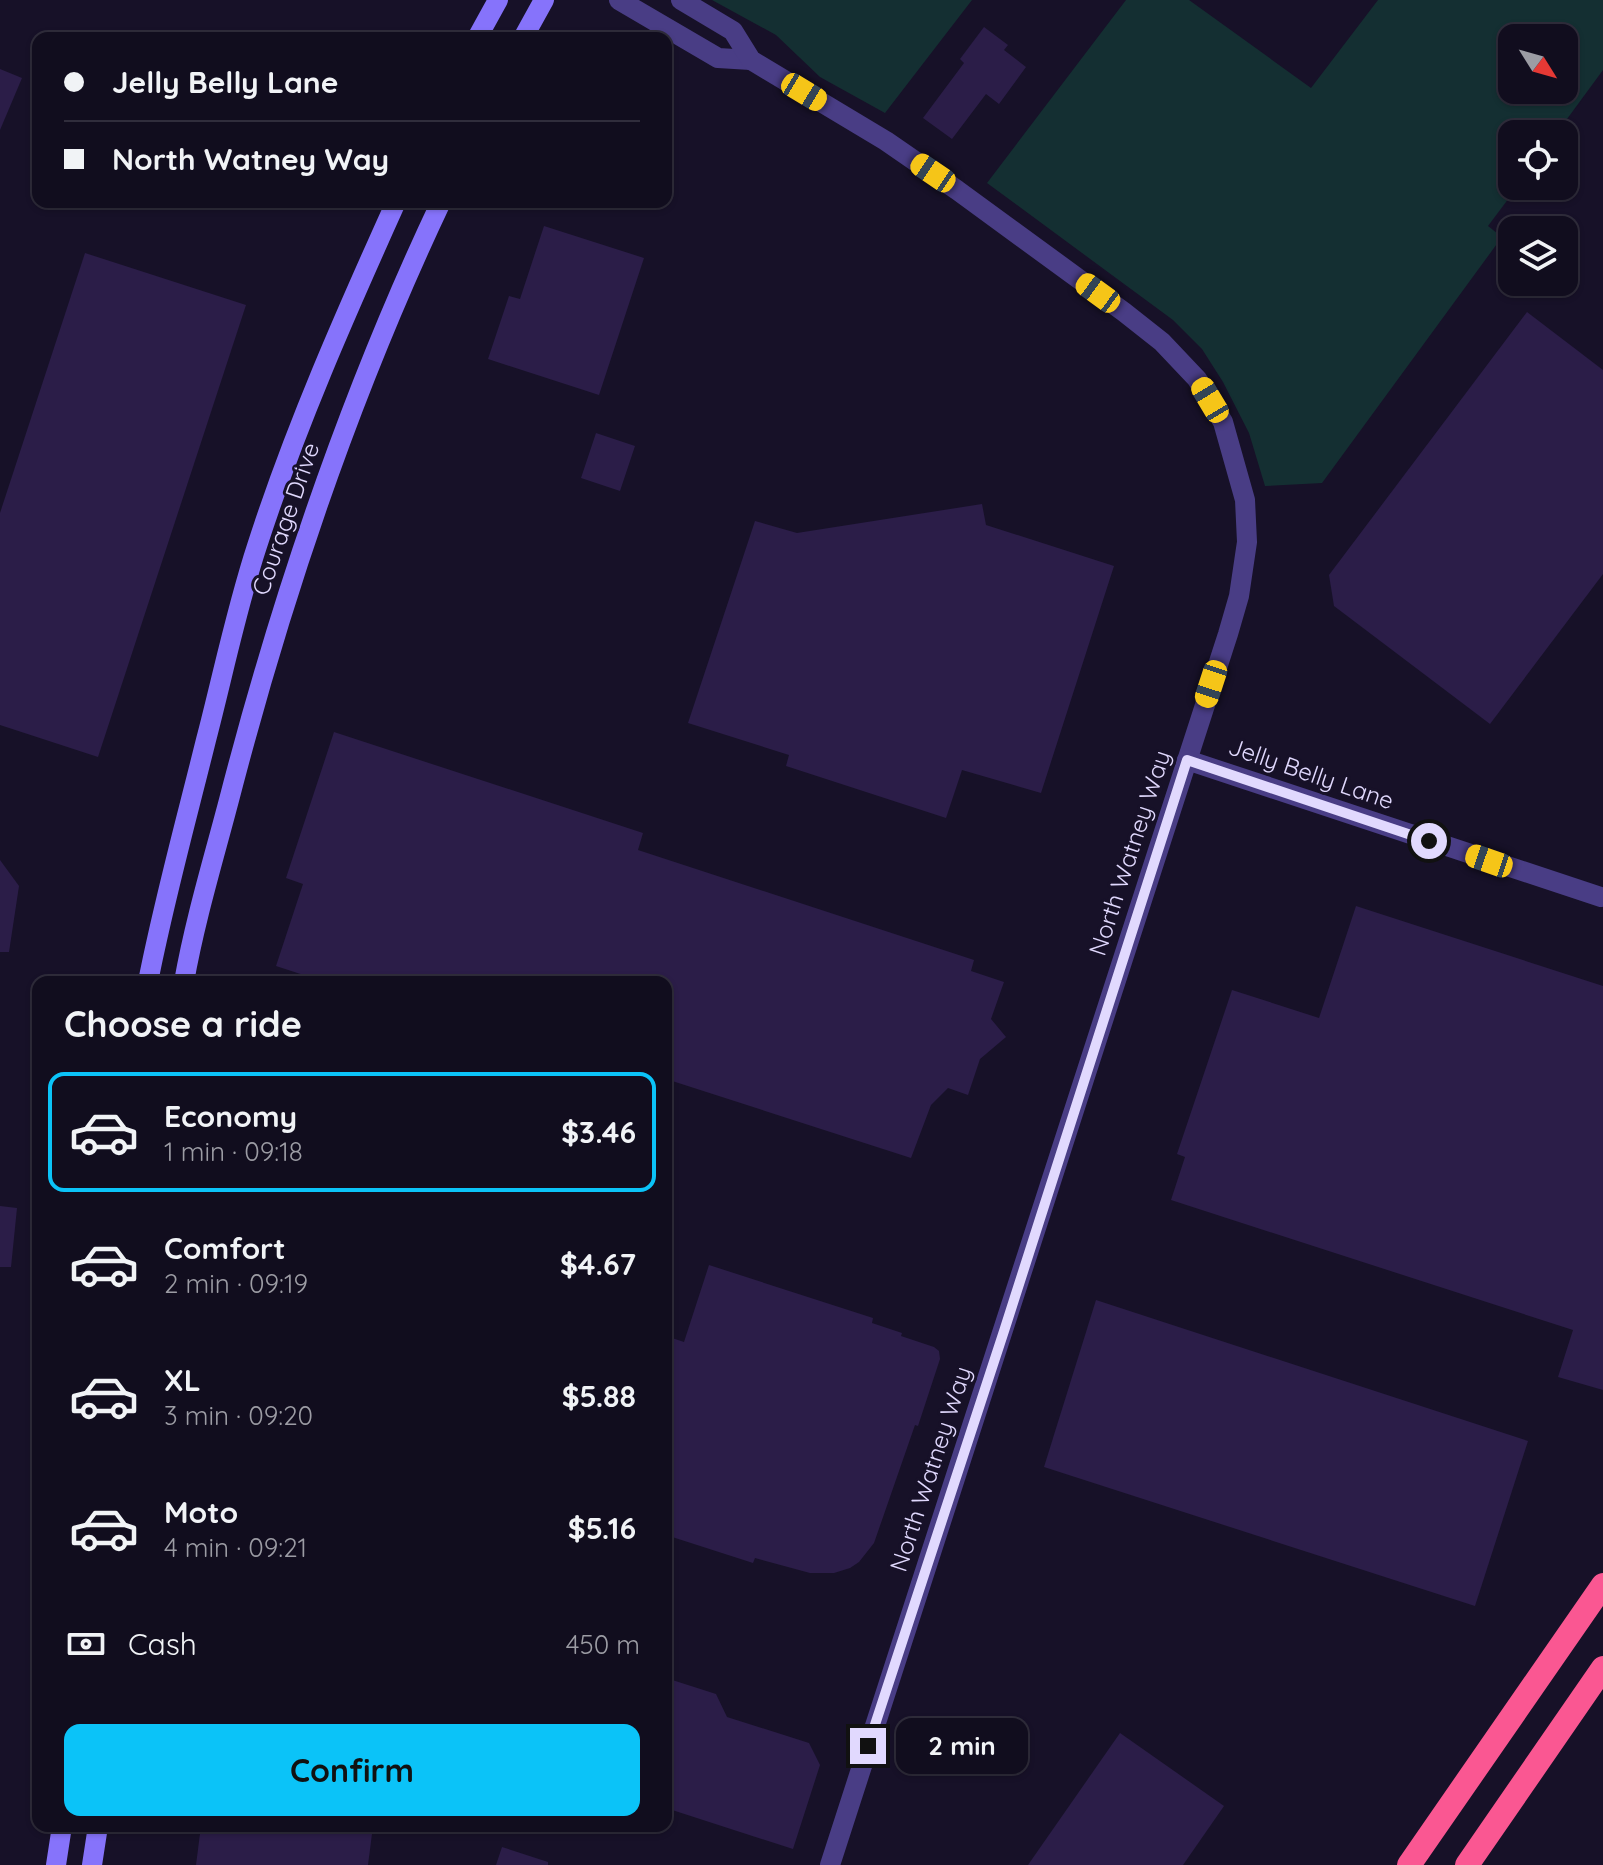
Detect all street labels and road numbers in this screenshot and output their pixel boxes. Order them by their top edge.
street label: Courage Drive [245,438,325,599]
street label: Jelly Belly Lane [1225,731,1398,815]
street label: North Watney Way [1082,746,1176,959]
street label: North Watney Way [883,1362,977,1575]

